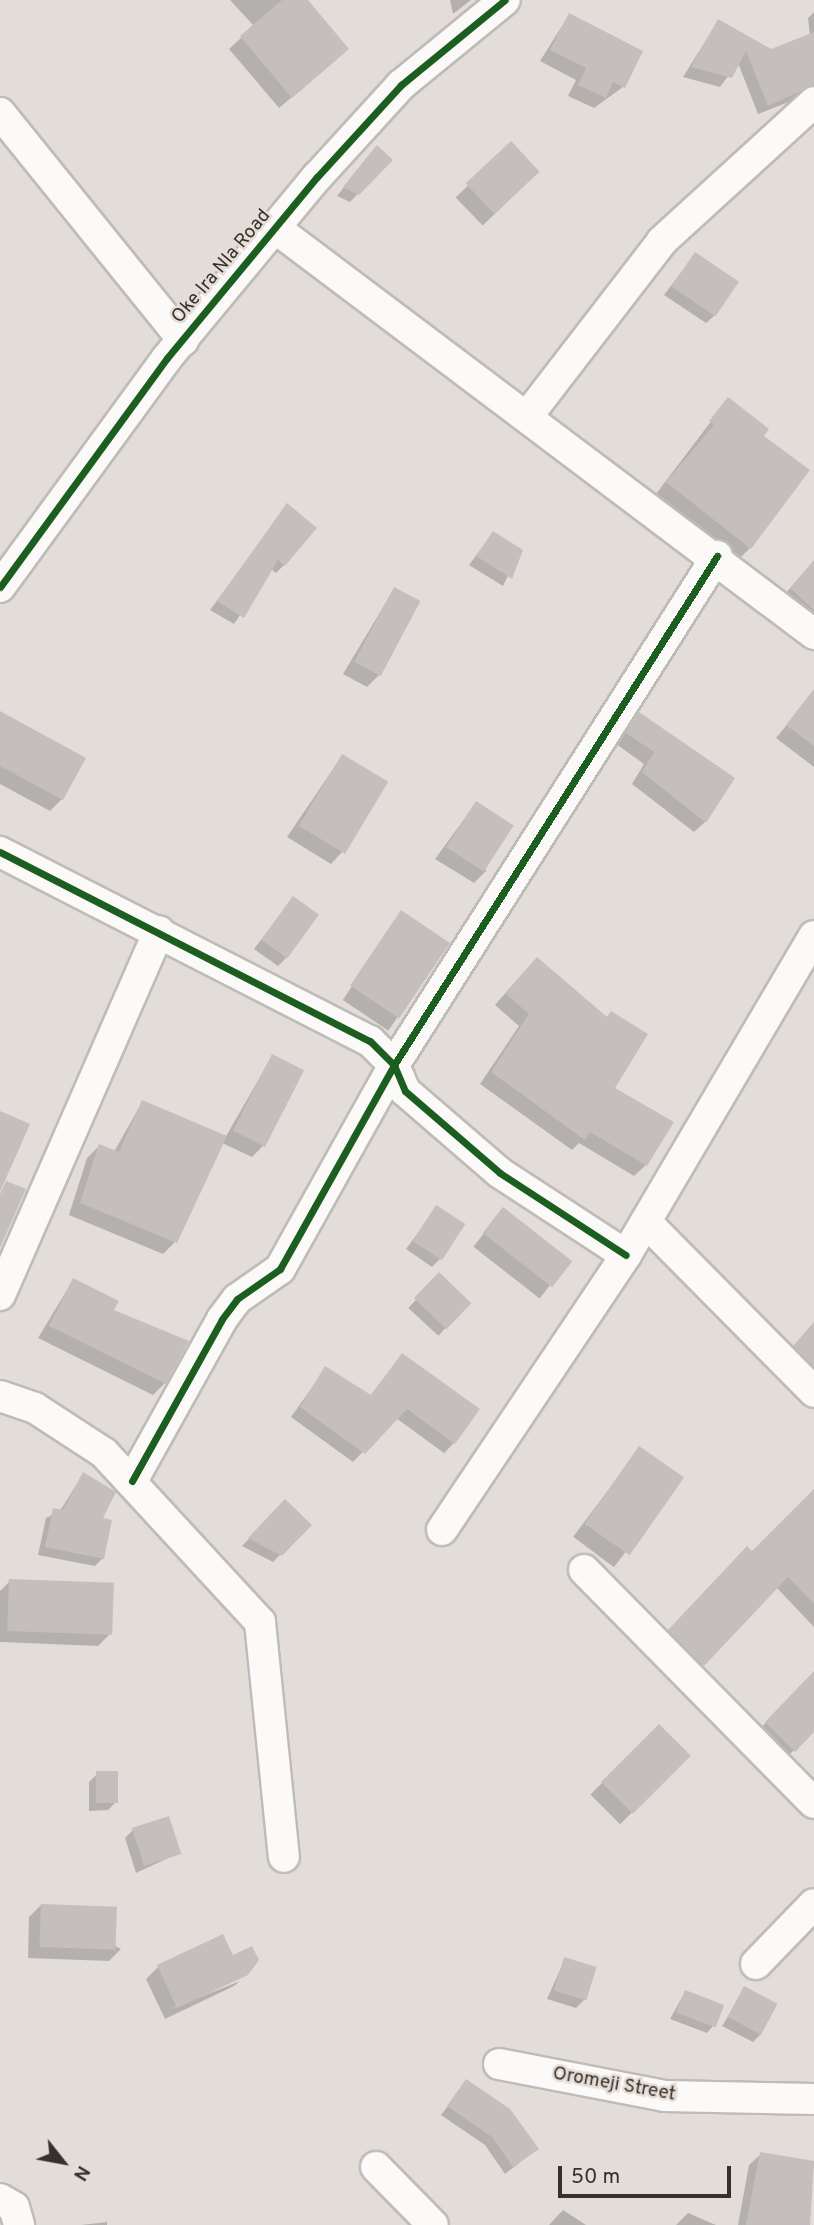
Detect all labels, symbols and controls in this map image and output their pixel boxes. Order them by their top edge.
street label: Oke Ira Nla Road [168,205,276,329]
street label: Oromeji Street [551,2063,677,2107]
north arrow [28,2127,98,2197]
scale bar [562,2152,735,2196]
text: N [67,2161,95,2185]
text: 50 m [571,2164,620,2191]

